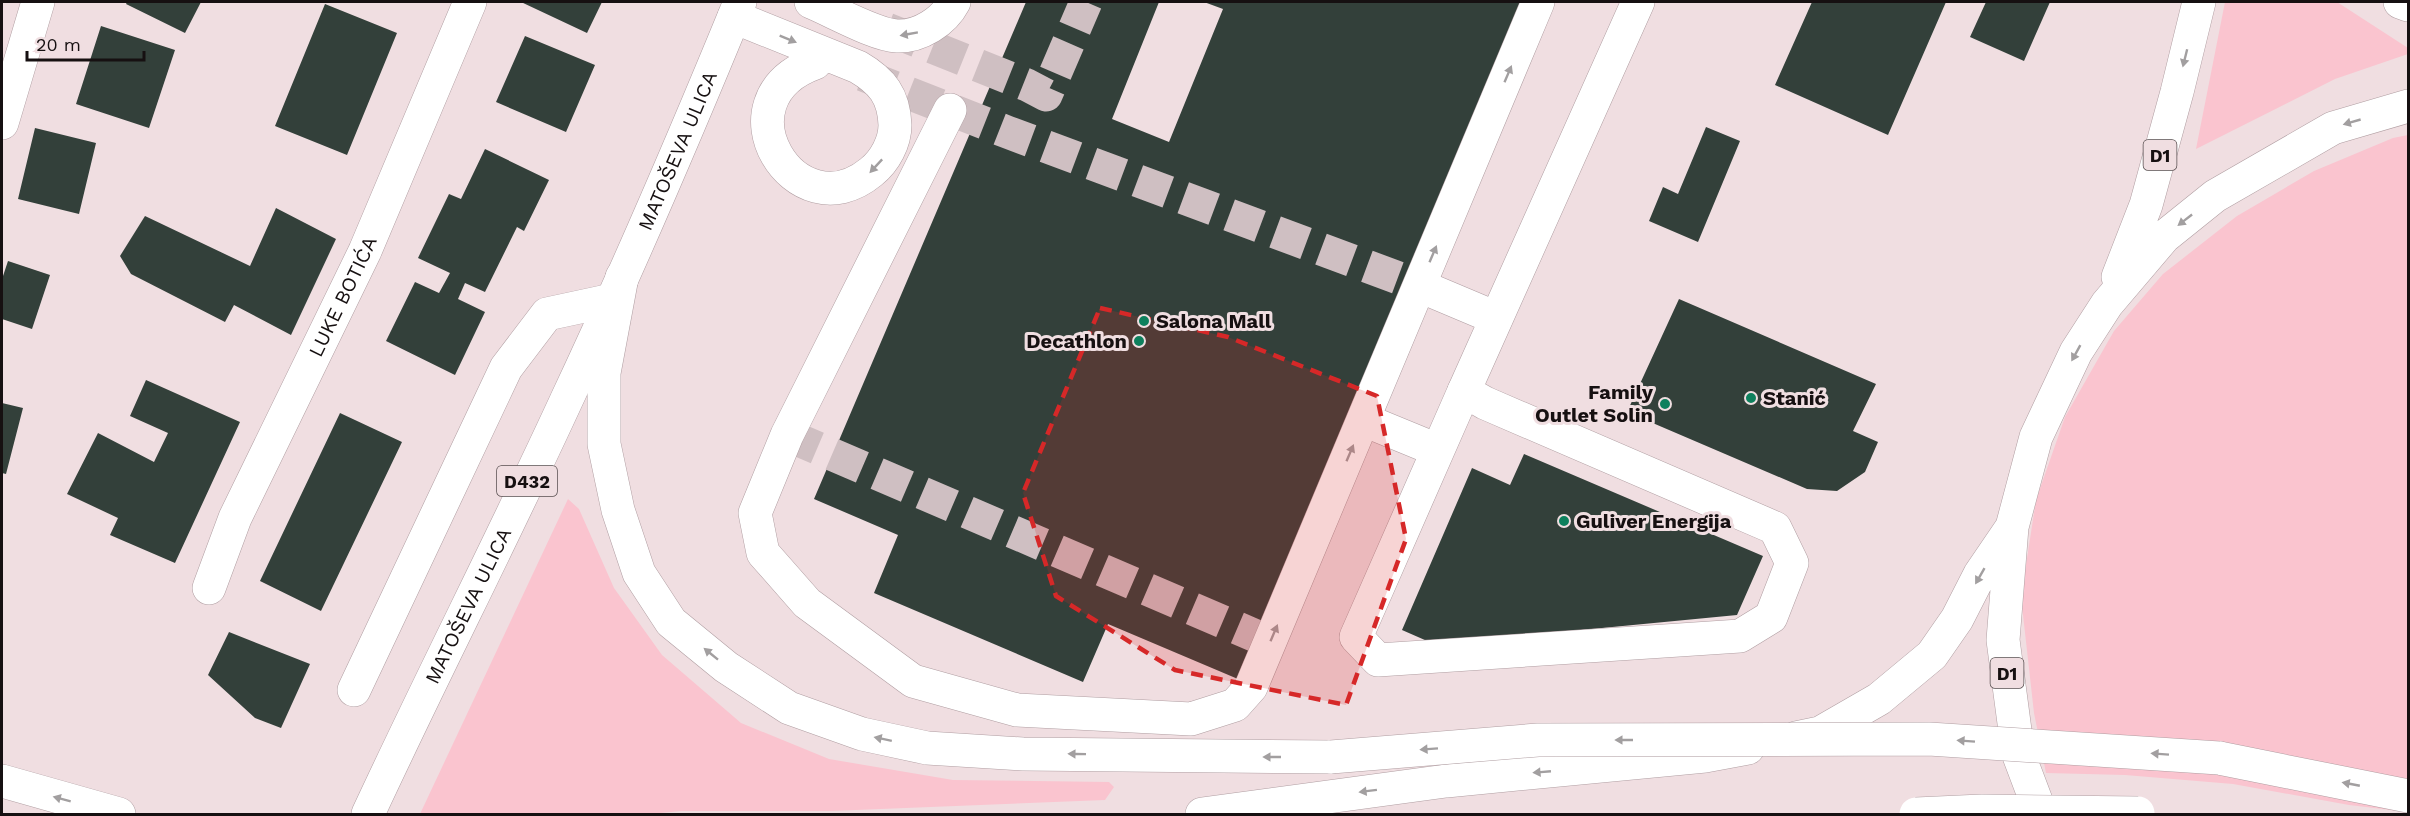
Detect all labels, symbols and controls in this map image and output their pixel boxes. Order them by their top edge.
scale bar [27,24,144,62]
one-way arrow [899,30,918,39]
text: 20 m [36,34,81,55]
one-way arrow [779,35,797,44]
one-way arrow [2179,49,2189,67]
one-way arrow [1503,64,1513,82]
street label: MATOŠEVA ULICA [633,68,722,234]
one-way arrow [2343,118,2361,128]
road number: D1 [2144,140,2176,170]
one-way arrow [870,158,883,173]
one-way arrow [2177,213,2192,225]
street label: LUKE BOTIĆA [303,233,382,361]
one-way arrow [1428,244,1438,262]
place label: Salona Mall [1156,309,1272,333]
marker: Salona Mall [1137,314,1151,328]
place label: Decathlon [1026,329,1127,353]
marker: Decathlon [1132,334,1146,348]
one-way arrow [2071,345,2081,362]
place label: Family Outlet Solin [1535,380,1654,427]
place label: Stanić [1763,386,1826,410]
marker: Stanić [1744,391,1758,405]
marker: Family Outlet Solin [1658,397,1672,411]
one-way arrow [1346,444,1355,462]
road number: D432 [497,466,557,496]
place label: Guliver Energija [1576,509,1732,533]
marker: Guliver Energija [1557,514,1571,528]
street label: MATOŠEVA ULICA [420,524,516,688]
one-way arrow [1975,568,1985,585]
one-way arrow [1269,623,1279,641]
one-way arrow [703,648,718,660]
road number: D1 [1990,658,2024,688]
one-way arrow [874,734,893,743]
one-way arrow [1614,735,1633,745]
one-way arrow [1956,737,1975,746]
one-way arrow [1420,744,1439,754]
one-way arrow [1068,750,1087,759]
one-way arrow [2151,750,2170,759]
one-way arrow [1263,752,1282,762]
one-way arrow [1533,767,1552,777]
one-way arrow [2341,779,2360,788]
one-way arrow [1358,786,1377,795]
one-way arrow [53,794,72,804]

